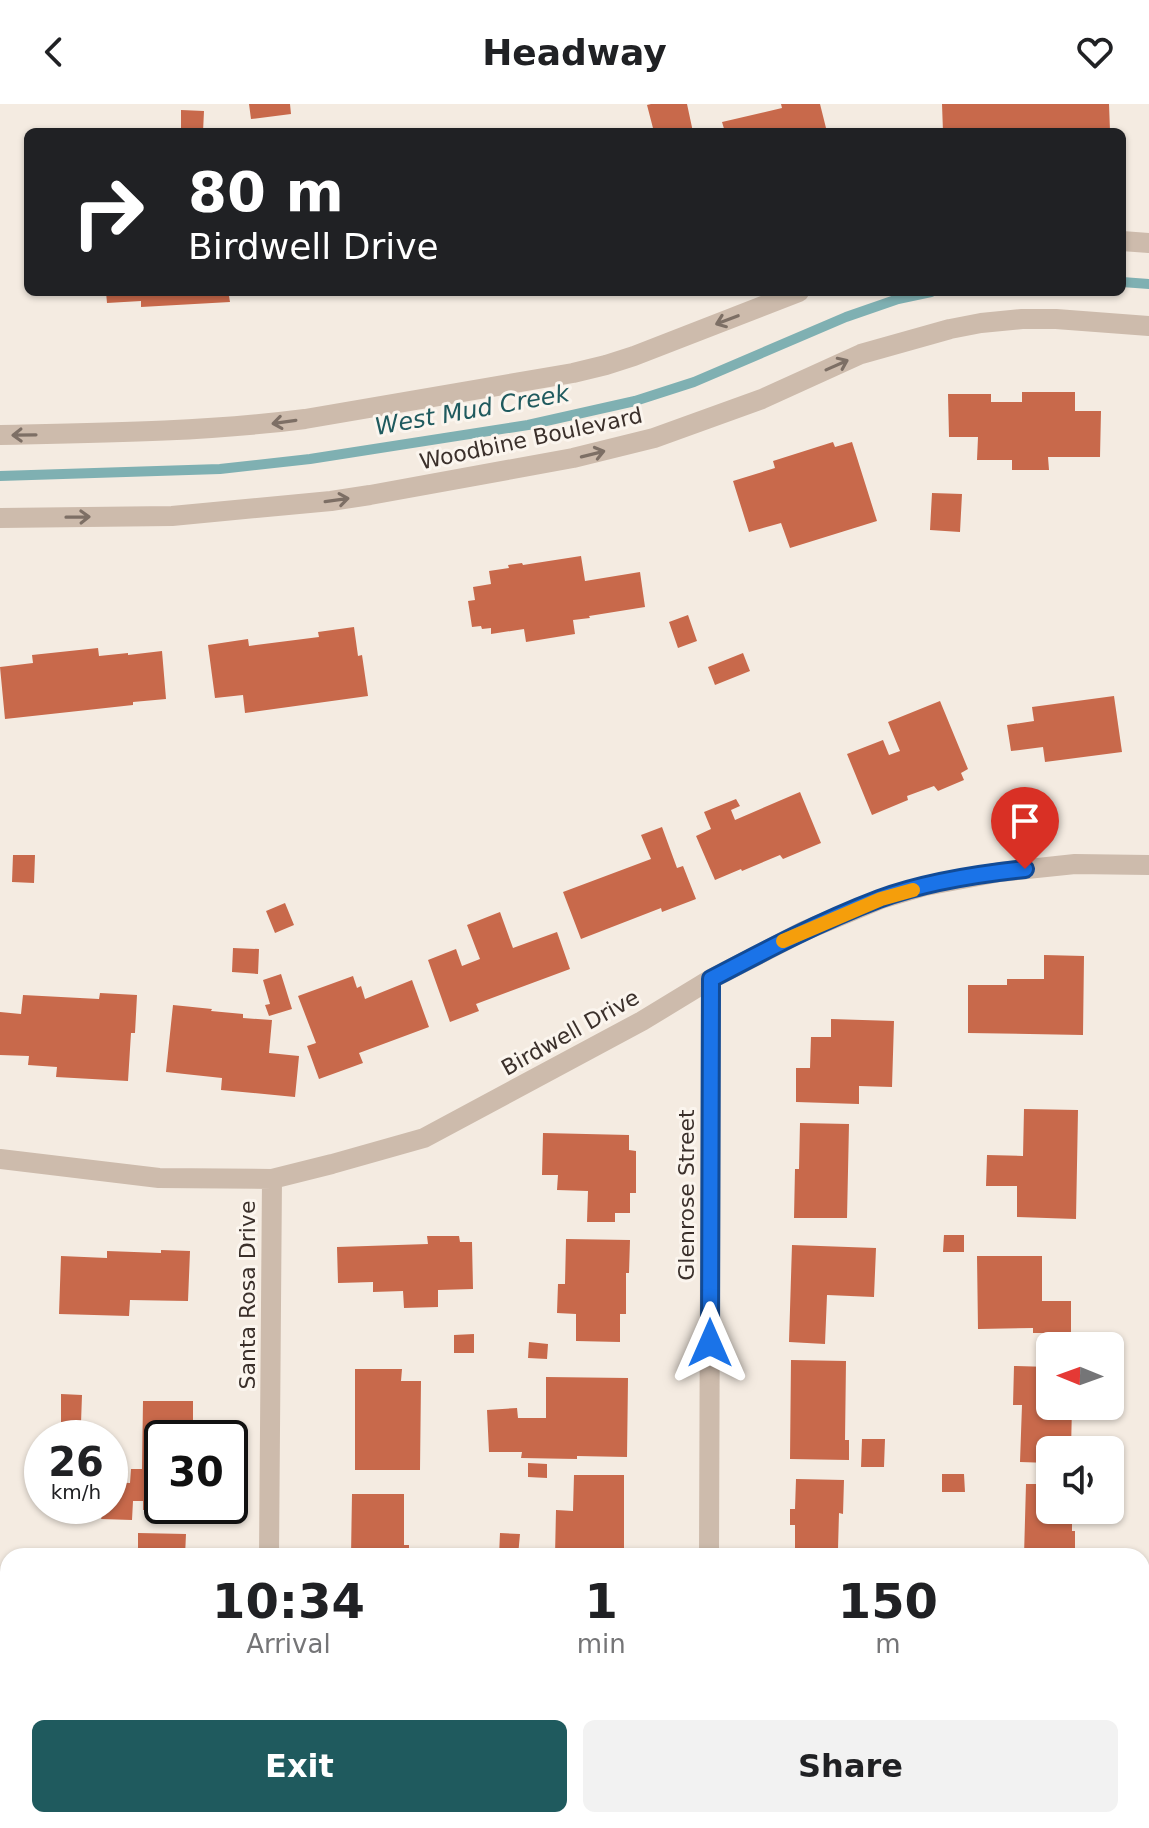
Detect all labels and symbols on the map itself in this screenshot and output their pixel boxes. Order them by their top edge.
one-way arrow [715,314,740,328]
one-way arrow [824,357,849,372]
water label: West Mud Creek [373,379,572,441]
street label: Woodbine Boulevard [417,403,645,474]
one-way arrow [272,415,297,430]
one-way arrow [11,427,38,442]
one-way arrow [580,445,605,460]
one-way arrow [324,492,349,507]
one-way arrow [64,509,91,525]
pin [991,787,1059,869]
street label: Birdwell Drive [497,984,643,1081]
street label: Glenrose Street [674,1109,699,1281]
street label: Santa Rosa Drive [235,1201,260,1389]
position arrow [668,1301,752,1385]
north arrow [1036,1332,1124,1420]
speed limit sign: 30 [144,1420,248,1524]

